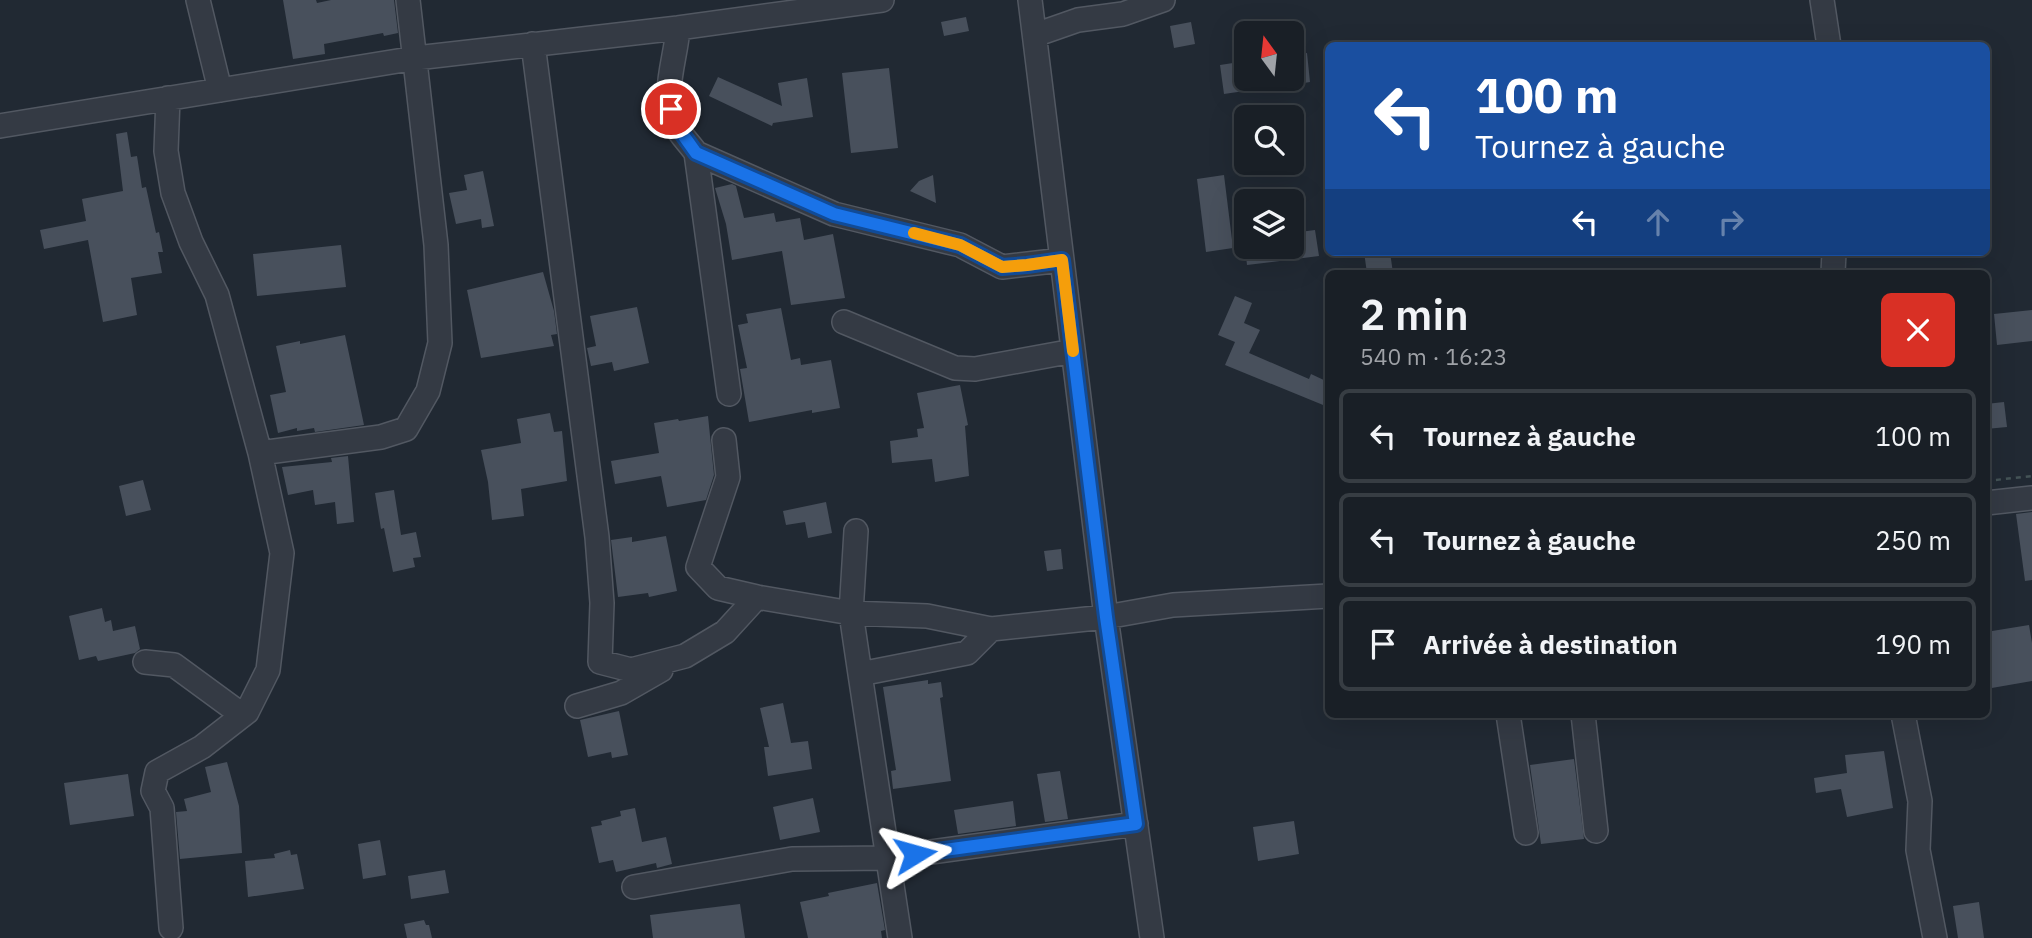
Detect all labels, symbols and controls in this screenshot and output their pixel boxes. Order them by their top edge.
north arrow [1234,21,1304,91]
map controls [1234,21,1304,259]
text: 100 m [1475,63,1619,126]
icon: left [1360,70,1451,161]
pin [641,79,701,139]
icon: arrive [652,90,690,128]
button: search [1234,105,1304,175]
text: Tournez à gauche [1475,125,1726,167]
button: layers [1234,189,1304,259]
icon: left [1566,203,1604,241]
icon: ahead [1639,203,1677,241]
icon: right [1712,203,1750,241]
text: 2 min [1360,287,1469,342]
button: close [1881,293,1955,367]
text: 540 m · 16:23 [1360,341,1507,371]
icon: left [1364,417,1402,455]
text: Tournez à gauche [1423,419,1636,453]
text: 100 m [1875,419,1951,453]
icon: left [1364,521,1402,559]
text: Tournez à gauche [1423,523,1636,557]
text: 250 m [1875,523,1951,557]
icon: arrive [1364,625,1402,663]
text: Arrivée à destination [1423,627,1678,661]
text: 190 m [1875,627,1951,661]
position arrow [878,817,952,891]

